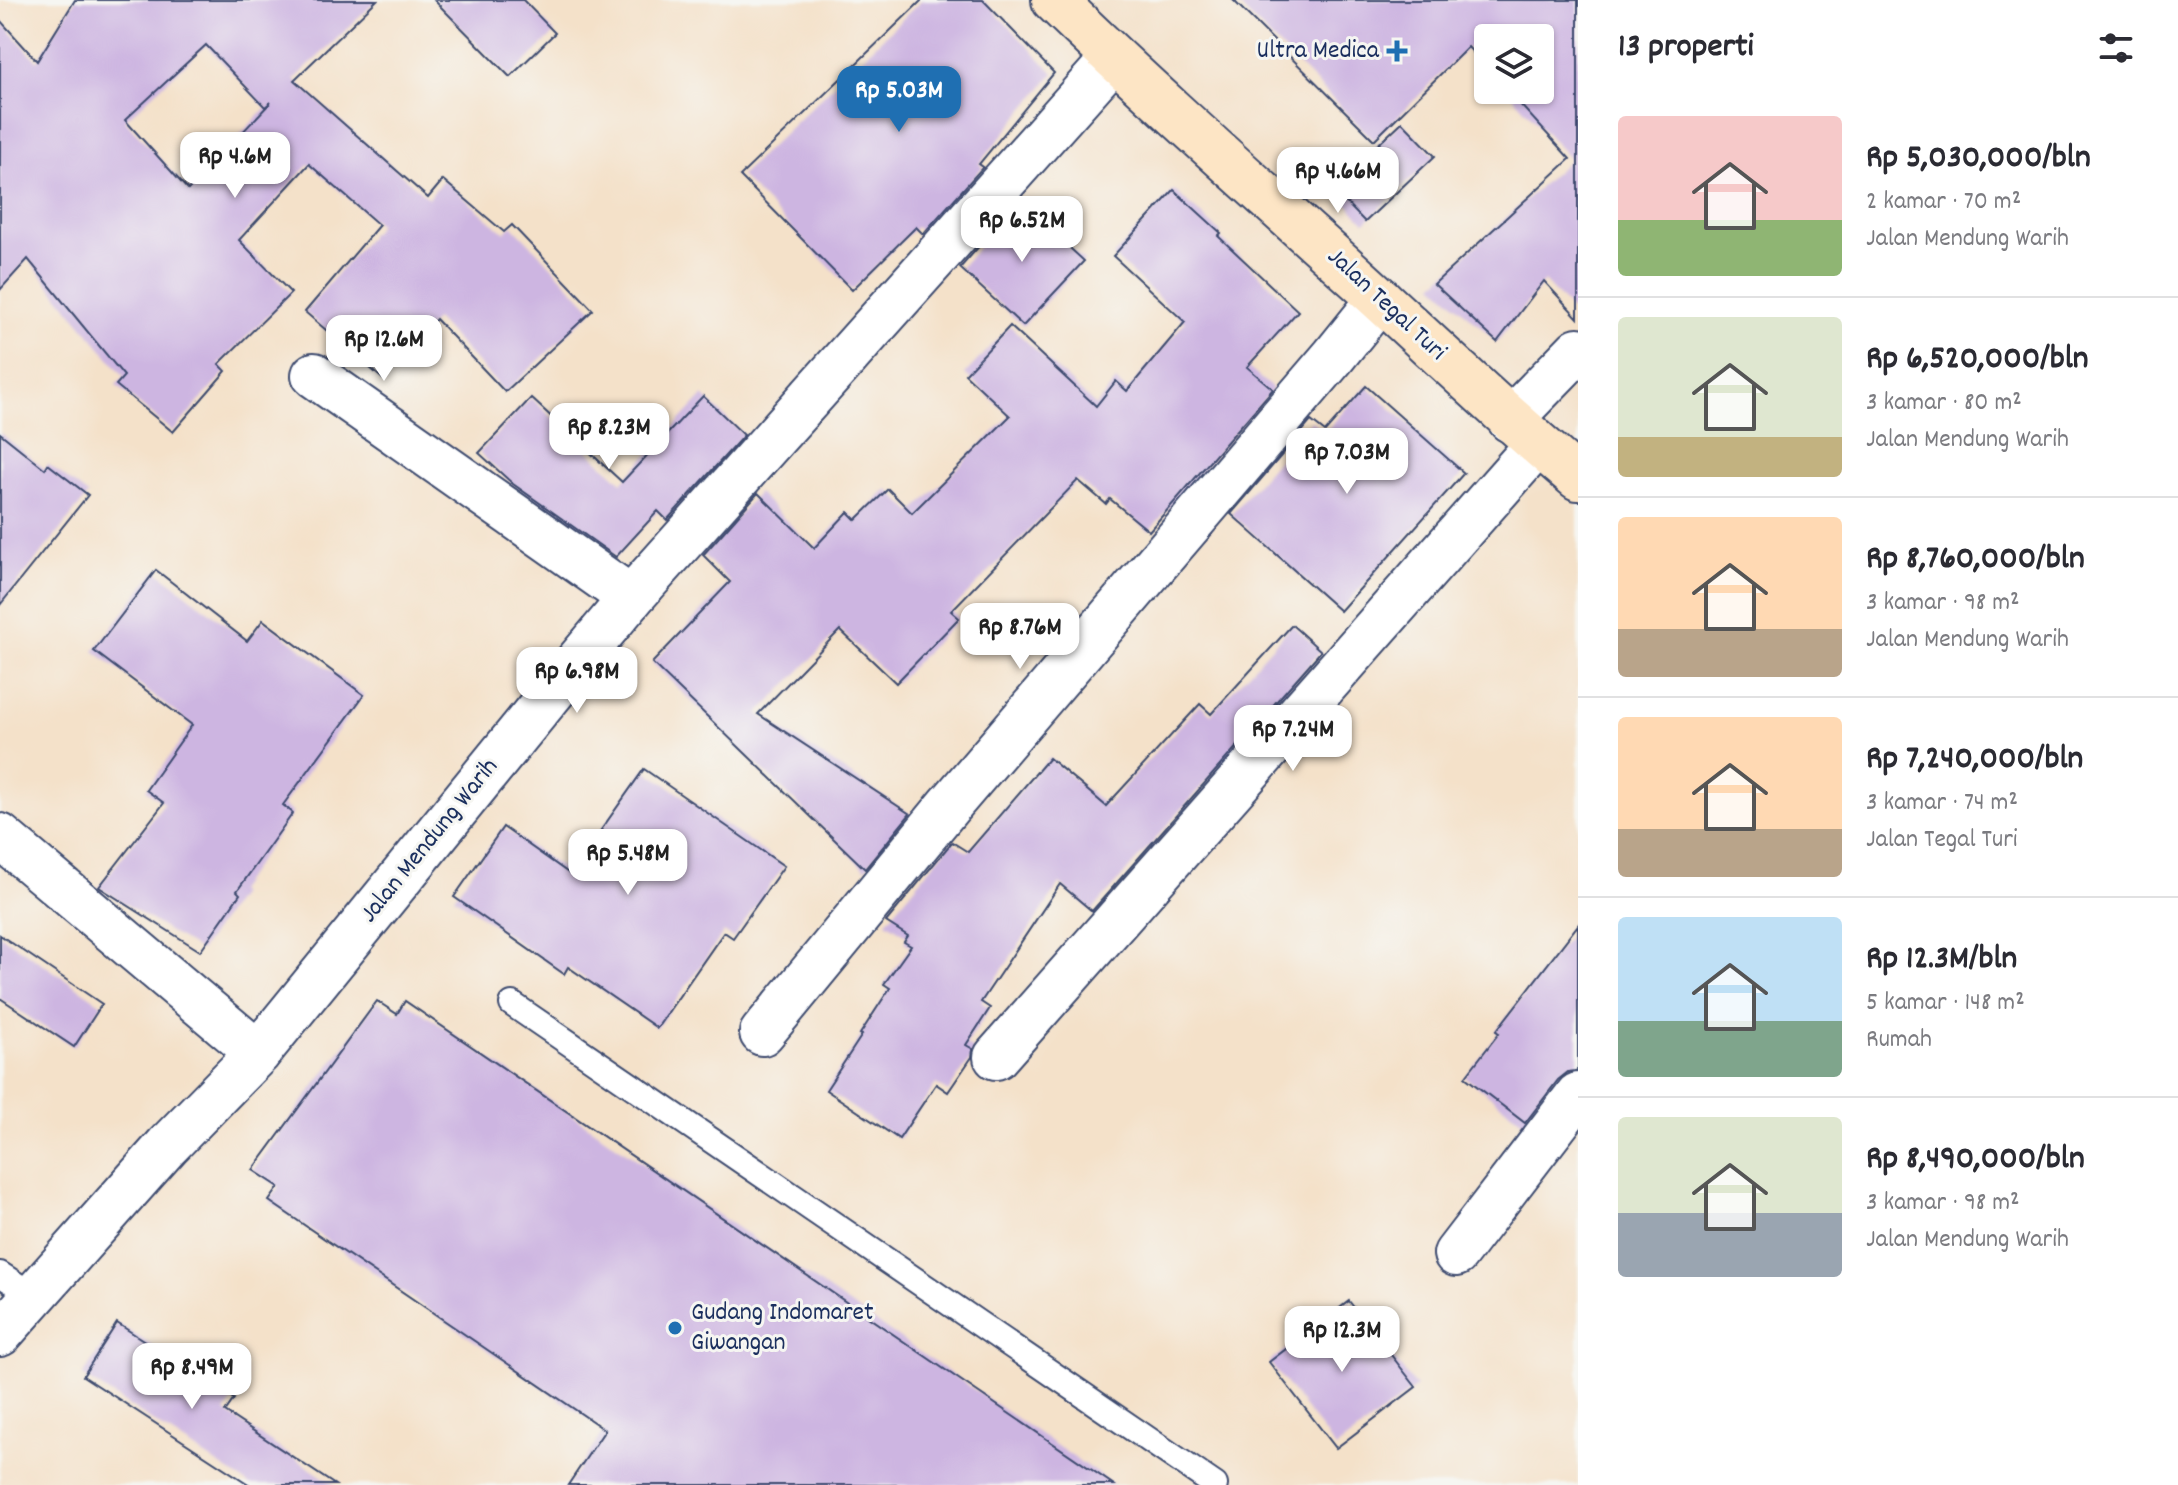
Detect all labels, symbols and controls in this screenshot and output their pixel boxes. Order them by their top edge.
map controls [1474,24,1554,104]
button: layers [1474,24,1554,104]
text: 13 properti [1618,24,1754,73]
icon: filters [2094,26,2138,70]
place label: Ultra Medica [1257,33,1380,70]
marker: Ultra Medica [1386,40,1408,62]
pin: Rp 5.03M [816,66,982,134]
text: Rp 5.03M [855,73,943,110]
pin: Rp 4.6M [161,132,309,200]
text: Rp 5,030,000/bln [1866,135,2091,184]
text: Rp 4.6M [198,139,272,176]
pin: Rp 4.66M [1255,147,1421,215]
icon: home [1682,148,1778,244]
text: Rp 4.66M [1295,154,1381,191]
text: 2 kamar · 70 m² [1866,184,2021,221]
pin: Rp 6.52M [939,196,1105,264]
text: Rp 6.52M [979,203,1065,240]
text: Jalan Mendung Warih [1866,221,2069,258]
street label: Jalan Tegal Turi [1318,240,1454,370]
pin: Rp 12.6M [301,315,467,383]
text: Rp 12.6M [344,322,424,359]
text: Rp 6,520,000/bln [1866,336,2089,385]
icon: home [1682,349,1778,445]
text: 3 kamar · 80 m² [1866,385,2022,422]
pin: Rp 8.23M [526,403,692,471]
text: Rp 8.23M [567,410,651,447]
text: Jalan Mendung Warih [1866,422,2069,459]
pin: Rp 7.03M [1264,428,1430,496]
text: Rp 7.03M [1304,435,1390,472]
text: Rp 8,760,000/bln [1866,536,2085,585]
icon: home [1682,549,1778,645]
text: 3 kamar · 98 m² [1866,585,2020,622]
pin: Rp 8.76M [937,603,1103,671]
text: Rp 8.76M [978,610,1062,647]
text: Jalan Mendung Warih [1866,622,2069,659]
pin: Rp 6.98M [494,647,660,715]
text: Rp 6.98M [534,654,620,691]
pin: Rp 7.24M [1210,705,1376,773]
text: Rp 7.24M [1252,712,1334,749]
text: Rp 7,240,000/bln [1866,736,2083,785]
icon: home [1682,749,1778,845]
street label: Jalan Mendung Warih [352,751,508,931]
text: 3 kamar · 74 m² [1866,785,2018,822]
text: Jalan Tegal Turi [1866,822,2018,859]
pin: Rp 5.48M [545,829,711,897]
text: Rp 5.48M [586,836,670,873]
text: Rp 12.3M/bln [1866,936,2017,985]
icon: home [1682,949,1778,1045]
text: 5 kamar · 148 m² [1866,985,2025,1022]
text: Rumah [1866,1022,1932,1059]
text: Rp 8,490,000/bln [1866,1136,2085,1185]
icon: home [1682,1149,1778,1245]
text: 3 kamar · 98 m² [1866,1185,2020,1222]
text: Jalan Mendung Warih [1866,1222,2069,1259]
place label: Gudang Indomaret Giwangan [691,1295,874,1362]
pin: Rp 12.3M [1259,1306,1425,1374]
text: Rp 12.3M [1303,1313,1381,1350]
marker: Gudang Indomaret Giwangan [666,1319,684,1337]
pin: Rp 8.49M [109,1343,275,1411]
text: Rp 8.49M [150,1350,234,1387]

